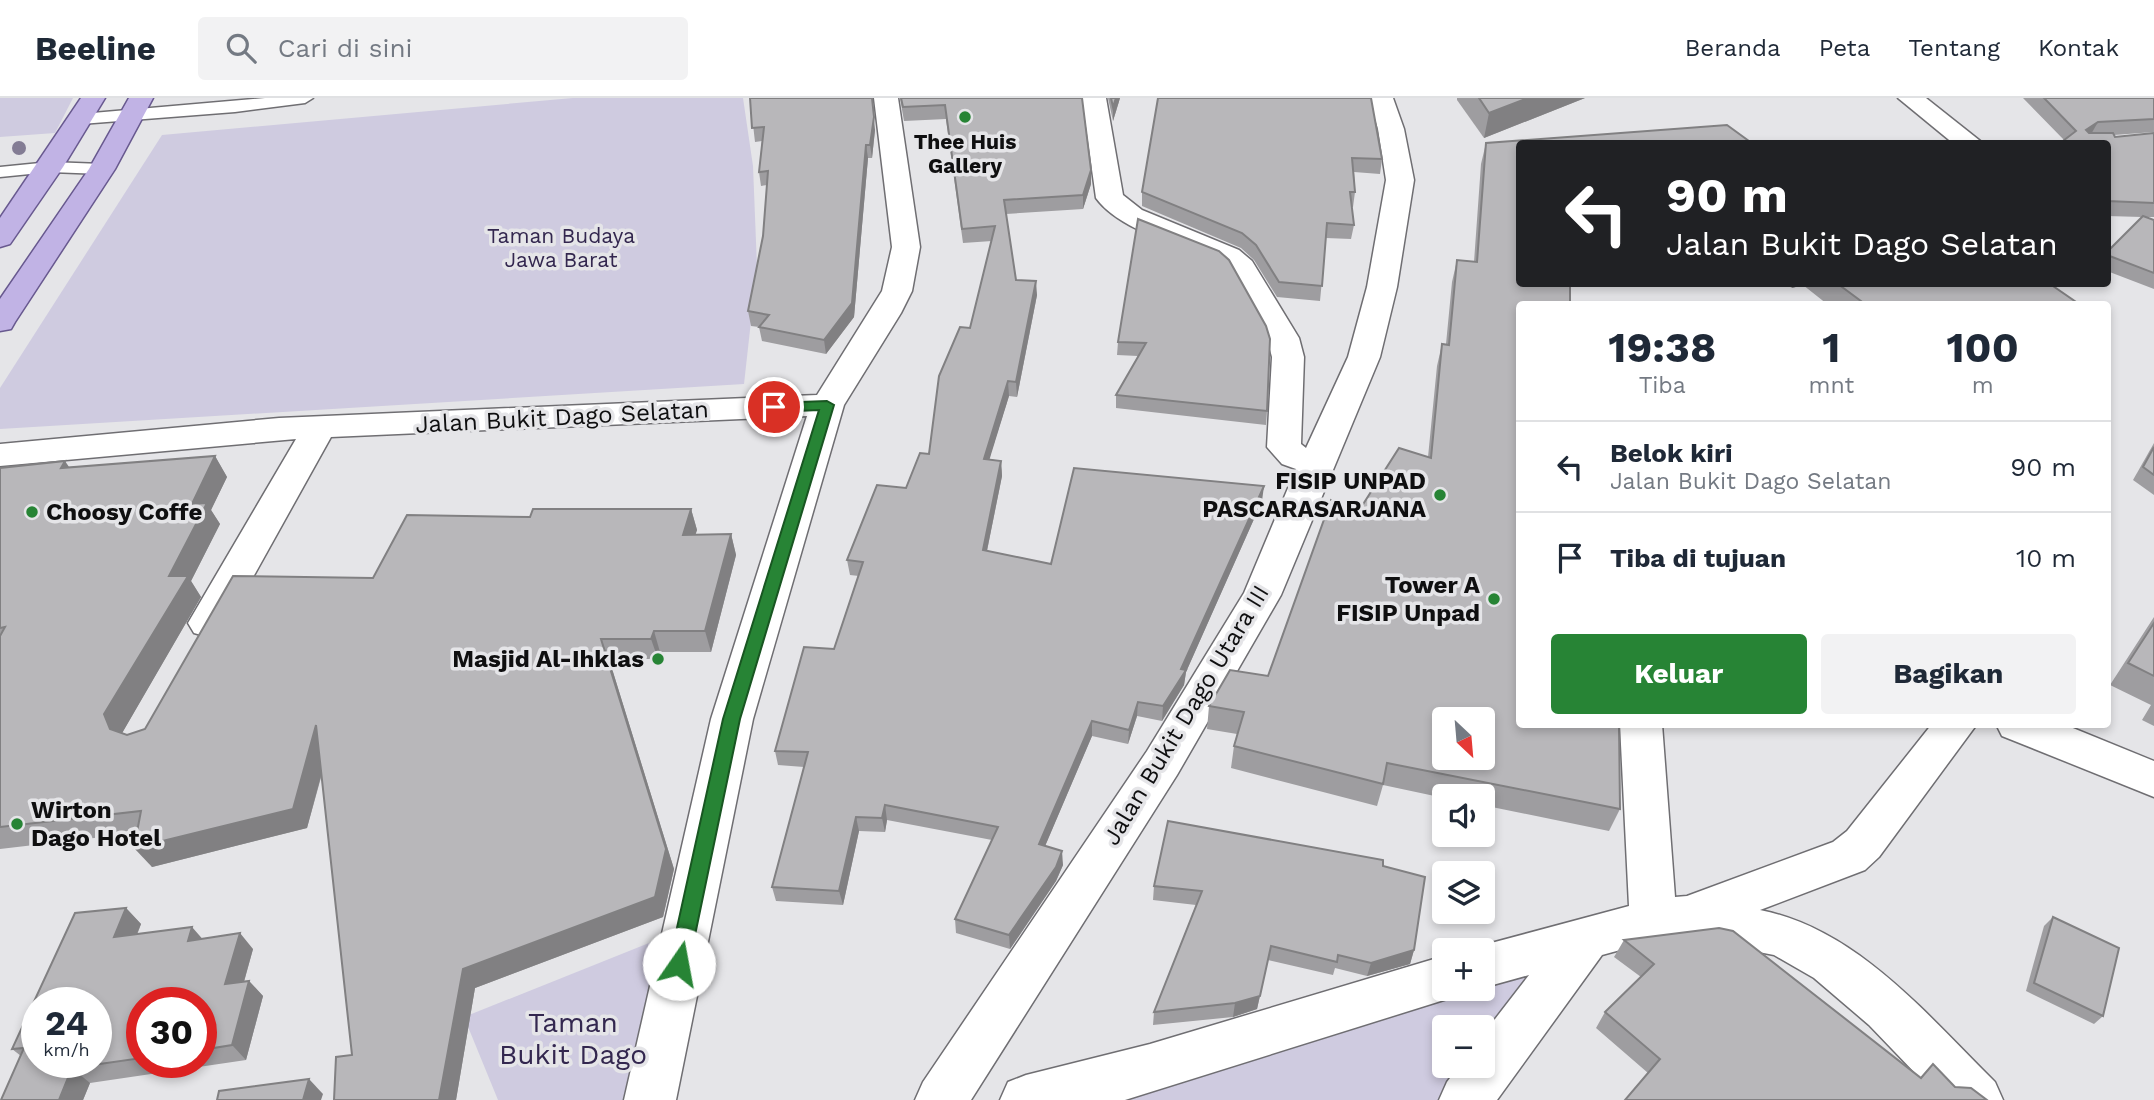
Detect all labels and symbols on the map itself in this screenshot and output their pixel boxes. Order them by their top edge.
marker: Thee Huis Gallery [957,109,973,125]
place label: Thee Huis Gallery [914,129,1016,178]
park label: Taman Budaya Jawa Barat [487,223,635,272]
pin [744,377,804,437]
street label: Jalan Bukit Dago Selatan [415,395,709,439]
place label: FISIP UNPAD PASCARASARJANA [1202,467,1427,523]
marker: FISIP UNPAD PASCARASARJANA [1432,487,1448,503]
place label: Choosy Coffe [46,498,202,526]
marker: Choosy Coffe [24,504,40,520]
place label: Tower A FISIP Unpad [1336,571,1481,627]
street label: Jalan Bukit Dago Utara III [1097,580,1275,850]
marker: Tower A FISIP Unpad [1486,591,1502,607]
place label: Masjid Al-Ihklas [452,645,644,673]
marker: Masjid Al-Ihklas [650,651,666,667]
north arrow [1432,707,1494,770]
place label: Wirton Dago Hotel [31,796,161,852]
marker: Wirton Dago Hotel [9,816,25,832]
position arrow [642,927,716,1001]
speed limit sign: 30 [126,987,217,1078]
park label: Taman Bukit Dago [499,1006,647,1071]

